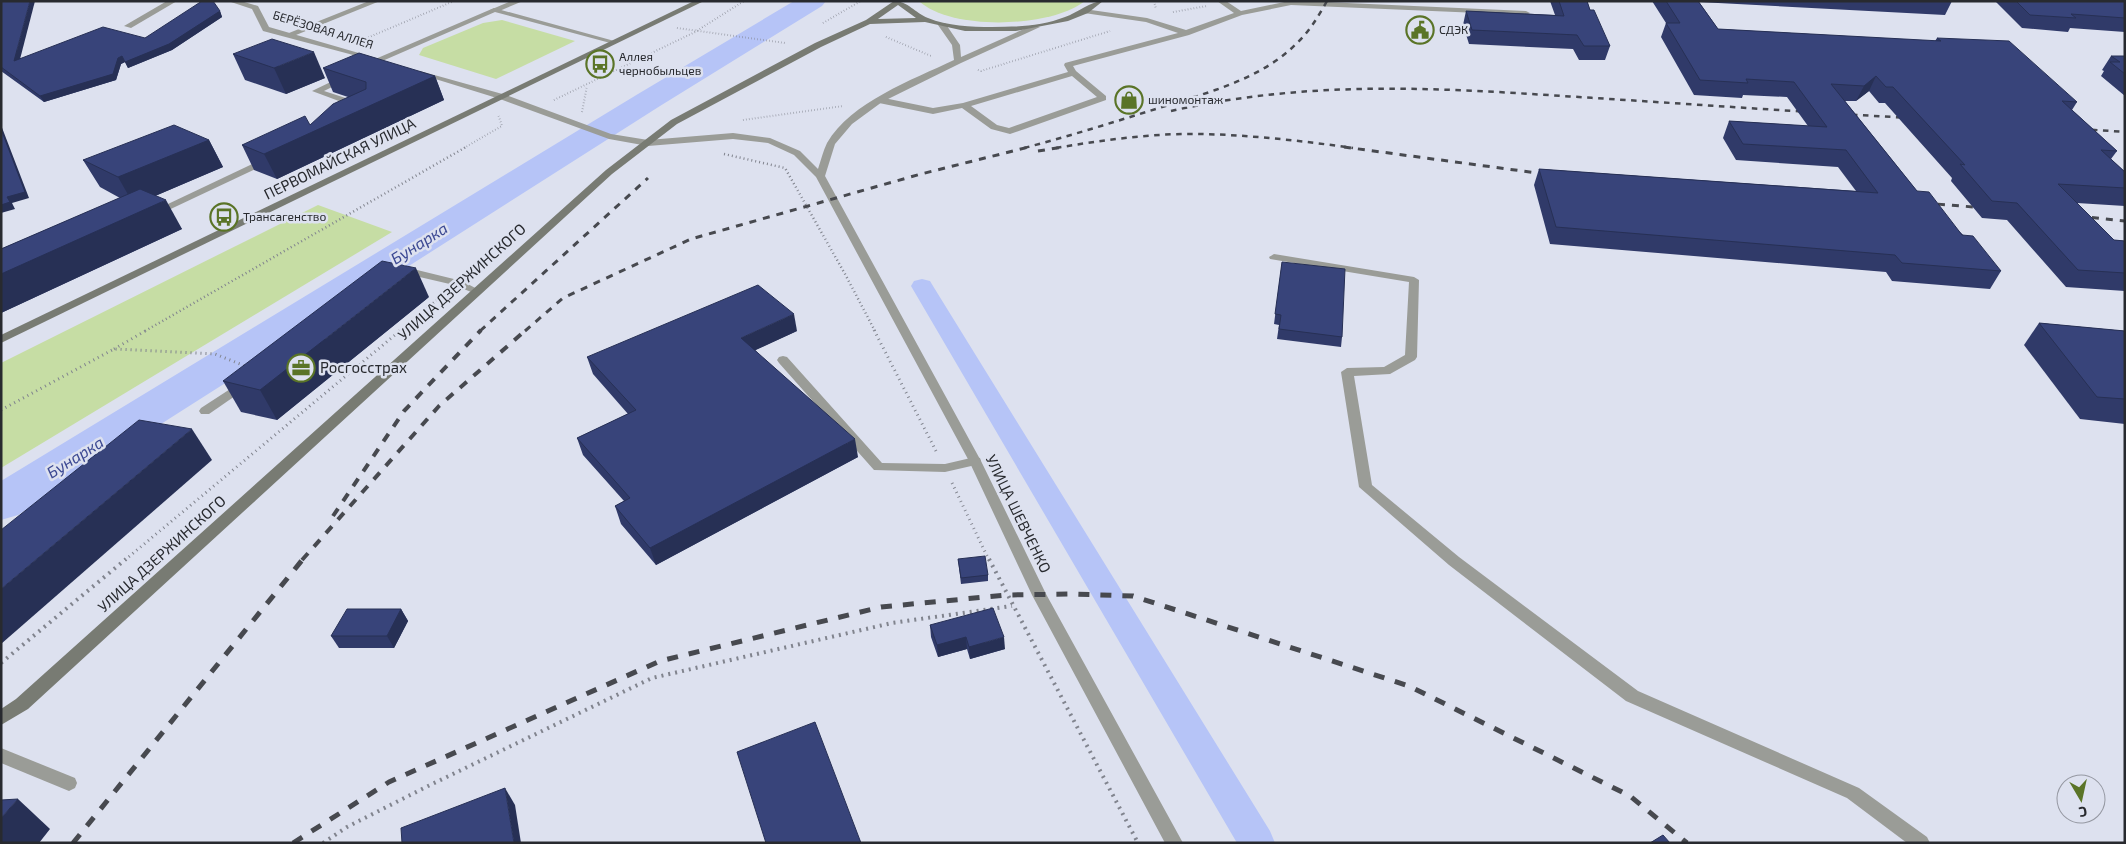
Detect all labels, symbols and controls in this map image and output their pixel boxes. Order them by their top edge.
street label: БЕРЁЗОВАЯ АЛЛЕЯ [271,7,375,51]
public building icon: СДЭК [1405,15,1435,45]
place label: СДЭК [1439,22,1468,36]
bus stop icon: Аллея чернобыльцев [585,49,615,79]
place label: Аллея чернобыльцев [619,49,701,77]
shop icon: шиномонтаж [1114,85,1144,115]
place label: шиномонтаж [1148,92,1224,106]
street label: ПЕРВОМАЙСКАЯ УЛИЦА [261,113,419,203]
bus stop icon: Трансагенство [209,202,239,232]
place label: Трансагенство [243,209,326,223]
water label: Бунарка [387,218,451,267]
street label: УЛИЦА ДЗЕРЖИНСКОГО [394,219,529,343]
office icon: Росгосстрах [286,353,316,383]
place label: Росгосстрах [320,358,407,376]
water label: Бунарка [43,432,107,481]
street label: УЛИЦА ШЕВЧЕНКО [982,452,1055,576]
street label: УЛИЦА ДЗЕРЖИНСКОГО [94,491,229,615]
north arrow [2056,774,2106,824]
text: С [2078,803,2089,821]

